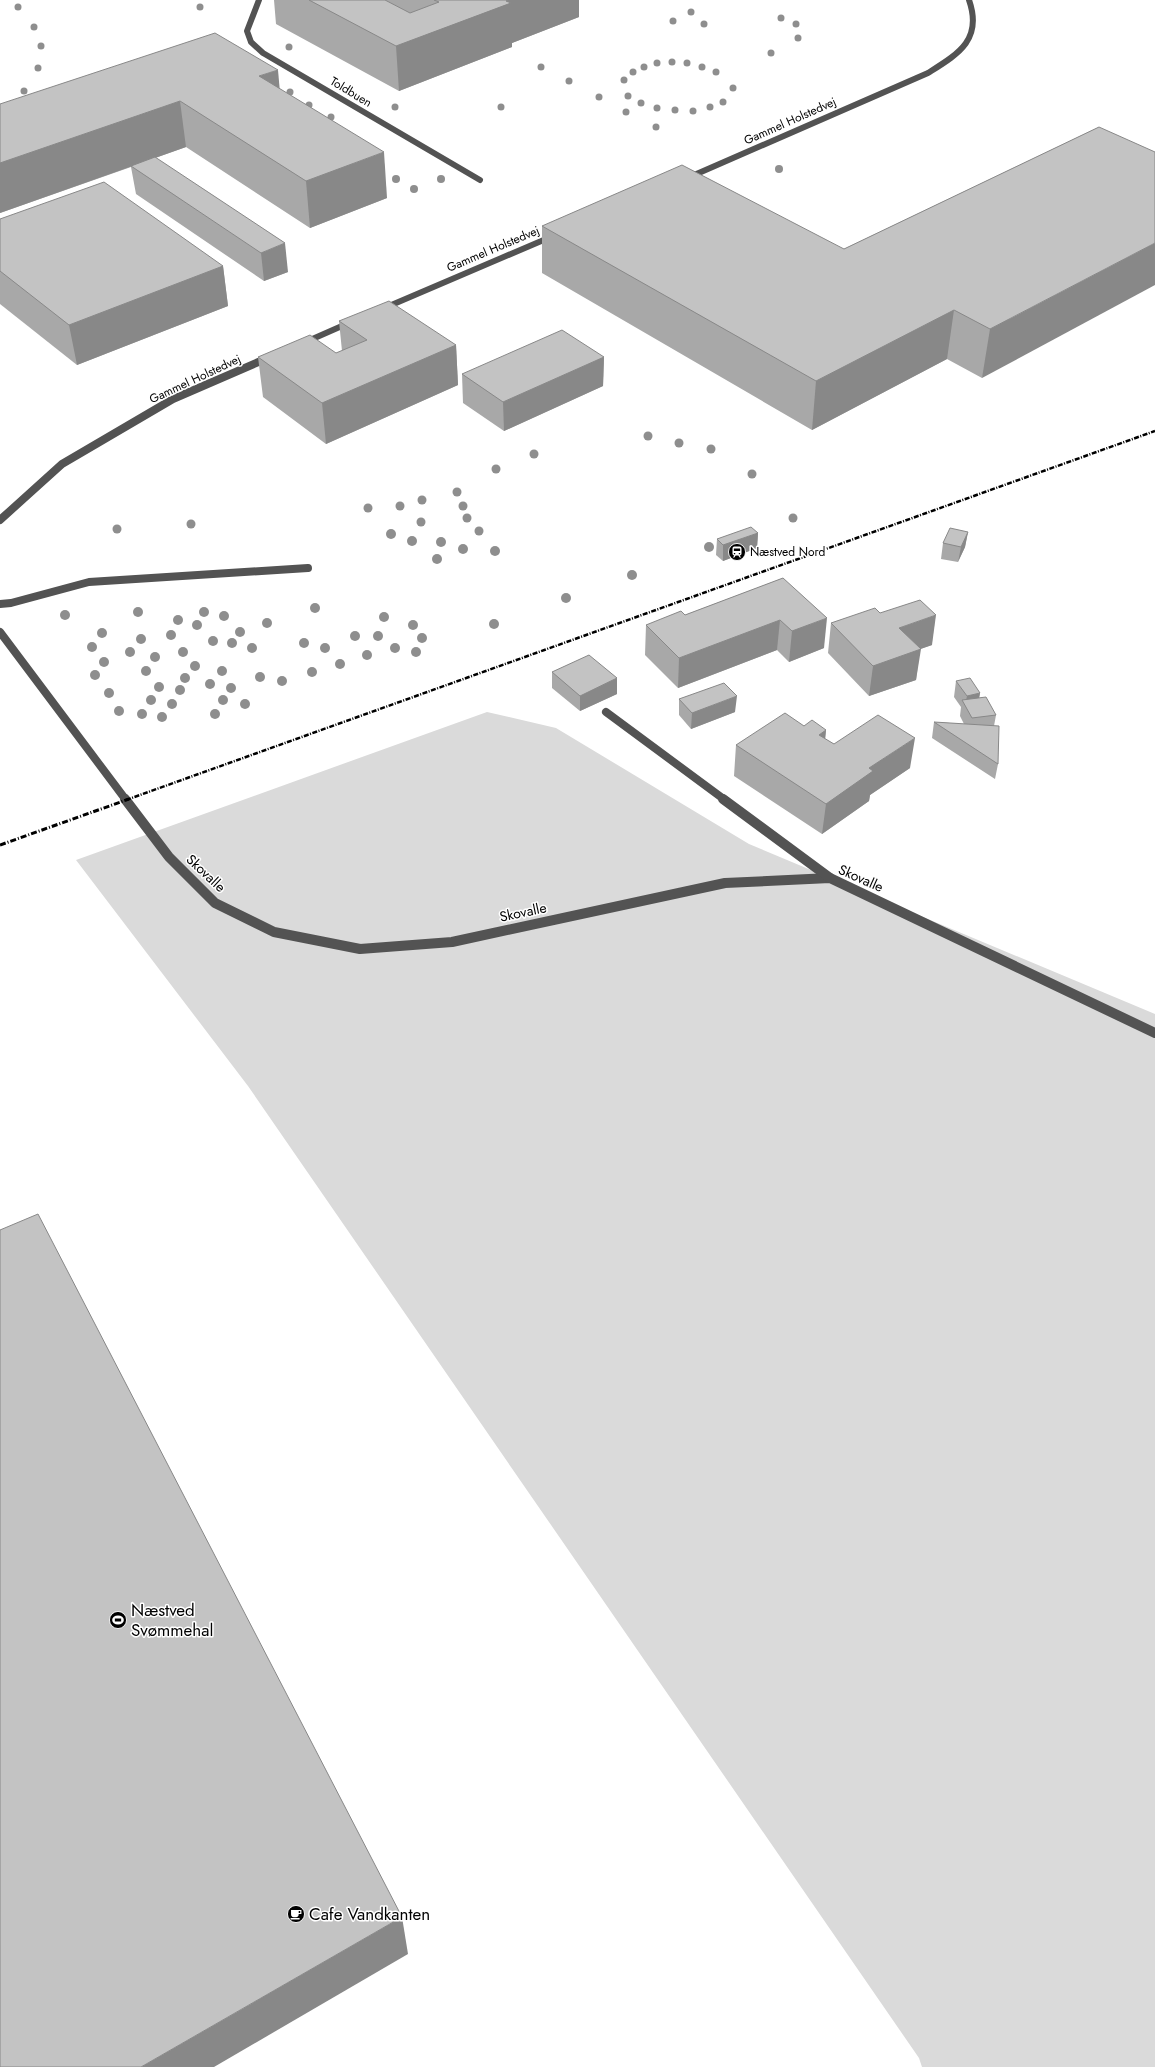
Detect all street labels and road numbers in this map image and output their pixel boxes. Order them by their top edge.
street label: Toldbuen [327,72,375,112]
street label: Gammel Holstedvej [741,93,839,149]
street label: Gammel Holstedvej [444,221,542,277]
street label: Gammel Holstedvej [146,350,244,408]
street label: Skovalle [182,849,230,897]
street label: Skovalle [835,859,887,897]
street label: Skovalle [498,897,548,927]

